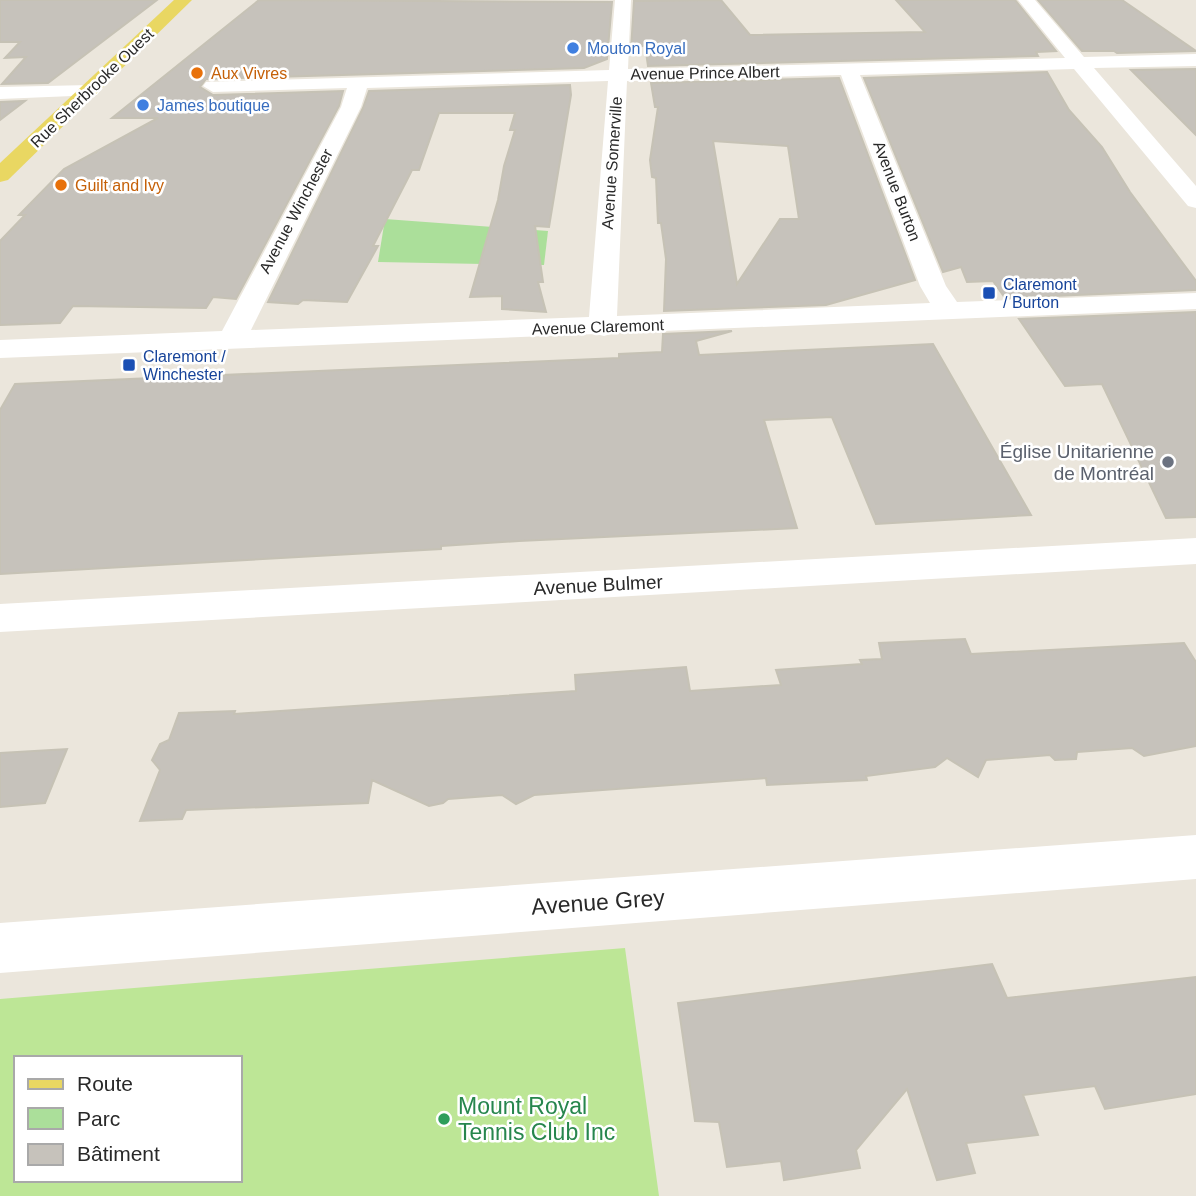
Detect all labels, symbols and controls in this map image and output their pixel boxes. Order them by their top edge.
street label: Rue Sherbrooke Ouest [27,25,157,151]
marker: Mouton Royal [565,40,581,56]
place label: Mouton Royal [587,40,686,57]
street label: Avenue Prince Albert [630,63,780,83]
marker: Aux Vivres [189,65,205,81]
place label: Aux Vivres [211,65,287,82]
street label: Avenue Somerville [599,96,625,230]
marker: James boutique [135,97,151,113]
place label: James boutique [157,97,270,114]
street label: Avenue Burton [870,139,924,243]
street label: Avenue Winchester [256,145,336,276]
marker: Guilt and Ivy [53,177,69,193]
place label: Guilt and Ivy [75,177,164,194]
place label: Claremont / Burton [1003,276,1077,311]
marker: Claremont / Burton [981,285,997,301]
street label: Avenue Claremont [532,316,665,338]
place label: Claremont / Winchester [143,348,226,383]
marker: Claremont / Winchester [121,357,137,373]
place label: Église Unitarienne de Montréal [1000,441,1154,484]
marker: Église Unitarienne de Montréal [1160,454,1176,470]
street label: Avenue Bulmer [533,571,664,599]
street label: Avenue Grey [530,884,666,920]
legend [14,1056,242,1182]
text: Route [77,1072,133,1095]
place label: Mount Royal Tennis Club Inc [458,1093,615,1145]
text: Parc [77,1107,120,1130]
marker: Mount Royal Tennis Club Inc [436,1111,452,1127]
text: Bâtiment [77,1142,160,1165]

